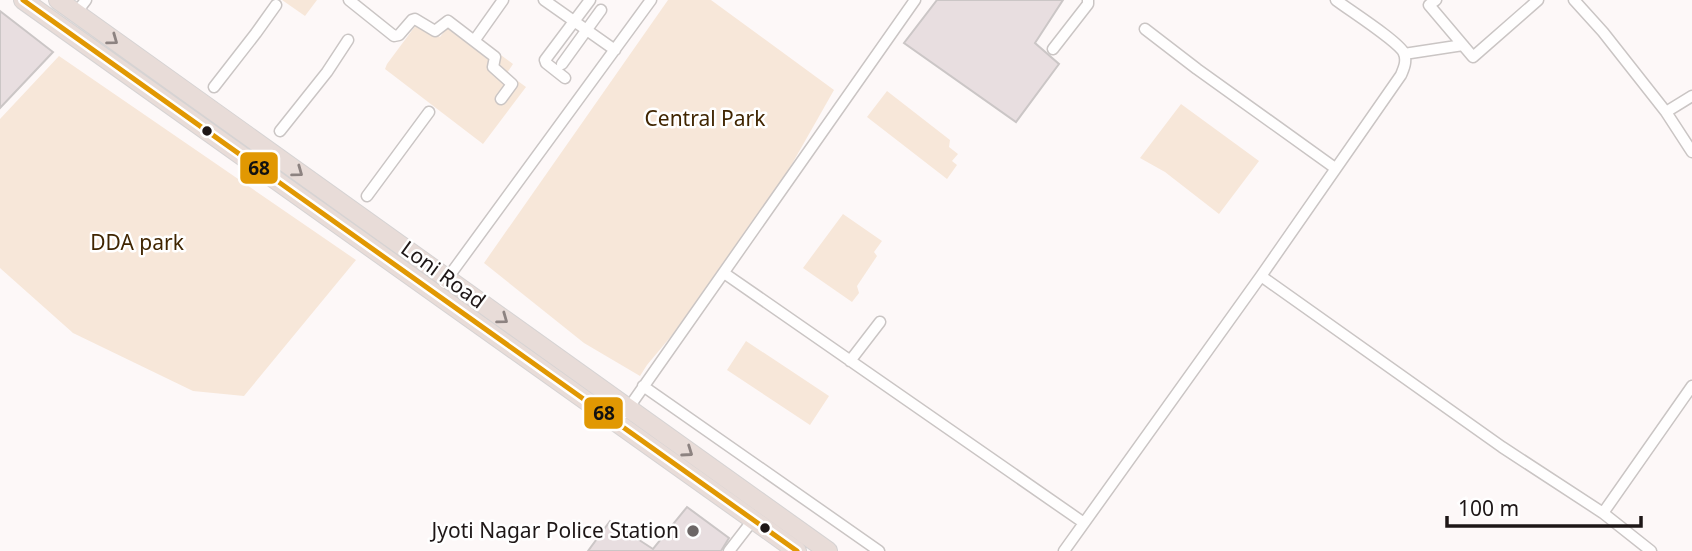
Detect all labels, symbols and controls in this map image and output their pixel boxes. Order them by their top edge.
one-way arrow [105,31,118,44]
park label: Central Park [645,104,766,132]
unlabelled marker [200,124,214,138]
line badge: 68 [239,151,279,185]
text: 68 [248,155,270,181]
one-way arrow [290,164,303,176]
park label: DDA park [90,228,185,256]
street label: Loni Road [396,234,491,314]
one-way arrow [495,311,508,323]
line badge: 68 [583,396,624,430]
text: 68 [593,400,615,426]
one-way arrow [680,444,693,456]
scale bar [1447,484,1641,528]
text: 100 m [1458,494,1519,522]
place label: Jyoti Nagar Police Station [430,516,679,544]
unlabelled marker [758,521,772,535]
marker: Jyoti Nagar Police Station [685,523,701,539]

